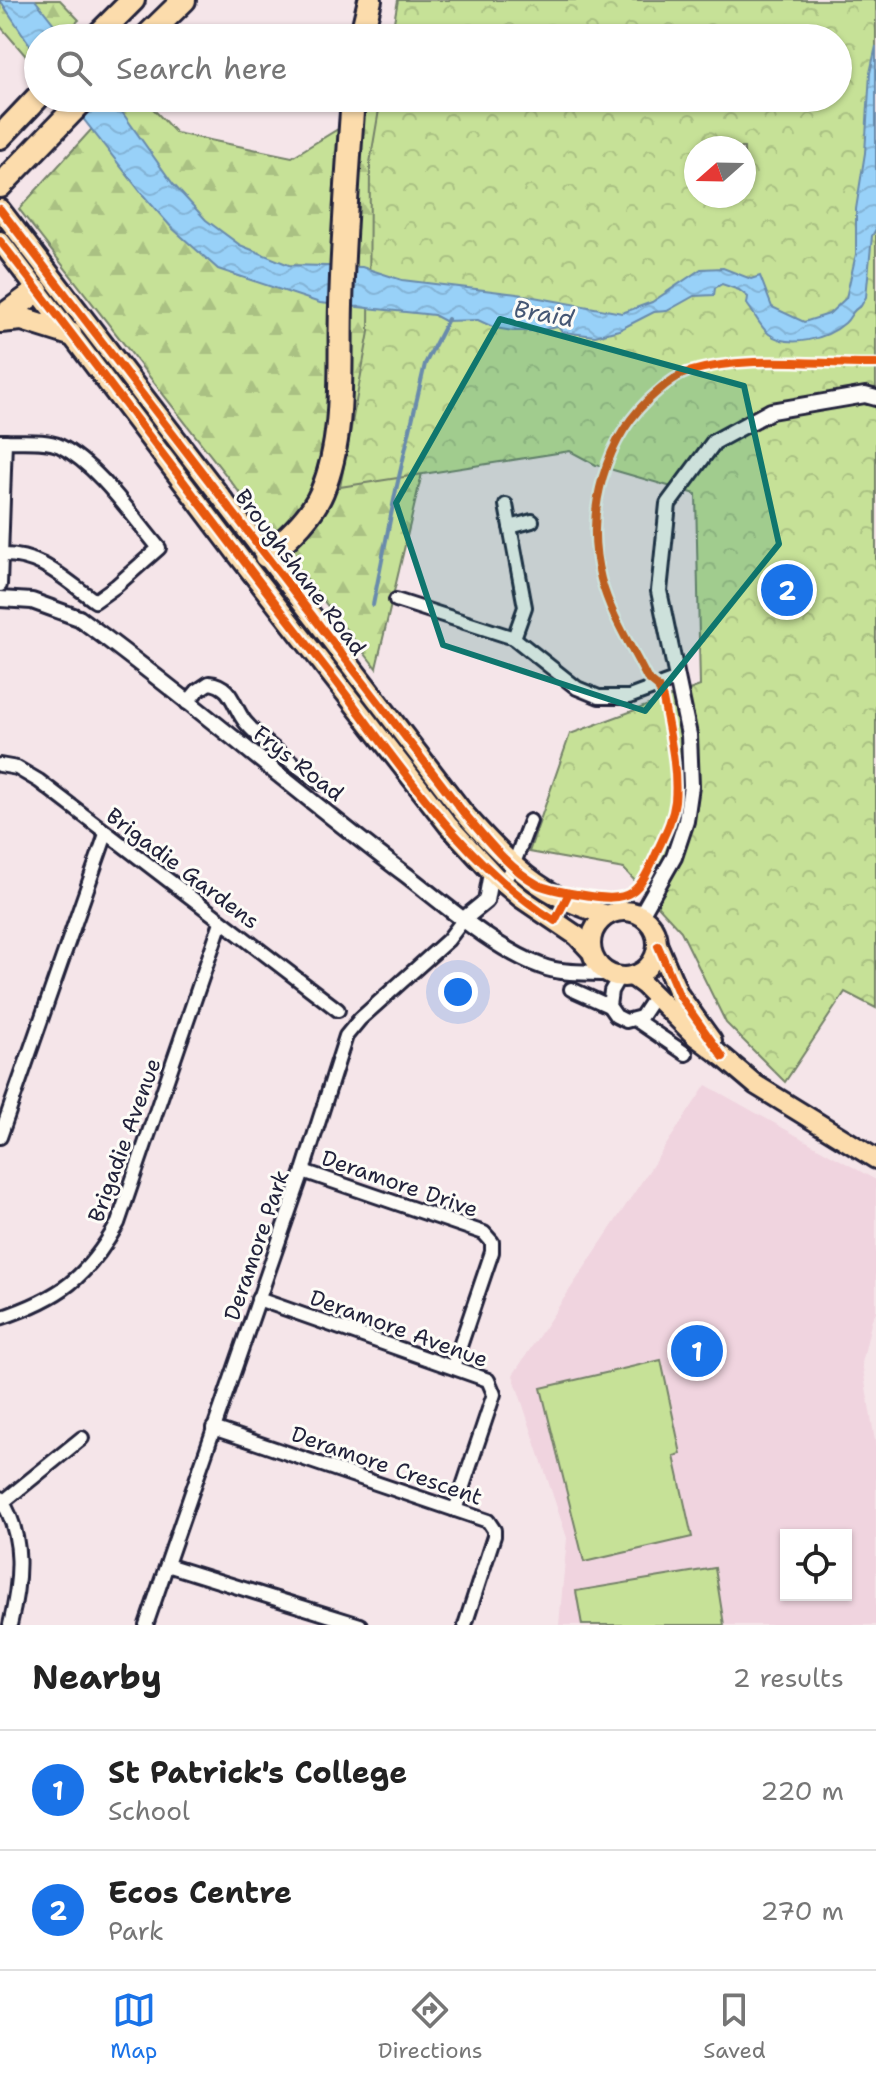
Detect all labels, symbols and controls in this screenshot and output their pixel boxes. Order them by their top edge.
search box [24,24,852,112]
icon: search [52,46,96,90]
text: Search here [116,48,287,89]
north arrow [684,136,756,208]
water label: Braid [511,293,577,335]
street label: Broughshane Road [228,483,373,661]
pin: 2 [761,560,813,620]
street label: Frys Road [248,719,350,808]
street label: Brigadie Gardens [100,801,265,936]
your location [438,972,478,1012]
street label: Brigadie Avenue [81,1054,168,1226]
street label: Deramore Drive [318,1143,482,1224]
street label: Deramore Park [217,1166,296,1324]
street label: Deramore Avenue [306,1283,492,1374]
pin: 1 [671,1321,723,1381]
street label: Deramore Crescent [287,1419,486,1512]
map controls [780,1529,852,1601]
button: locate [780,1529,852,1601]
text: Nearby [32,1654,162,1700]
text: 2 results [732,1660,844,1695]
text: St Patrick's College [108,1752,407,1793]
text: 1 [52,1773,64,1808]
text: 220 m [760,1773,844,1808]
text: School [108,1793,190,1828]
text: Ecos Centre [108,1872,292,1913]
text: 2 [49,1893,67,1928]
text: 270 m [761,1893,844,1928]
text: Park [108,1913,164,1948]
tab: Map [110,1988,157,2065]
tab: Directions [378,1988,483,2065]
tab: Saved [703,1988,766,2065]

